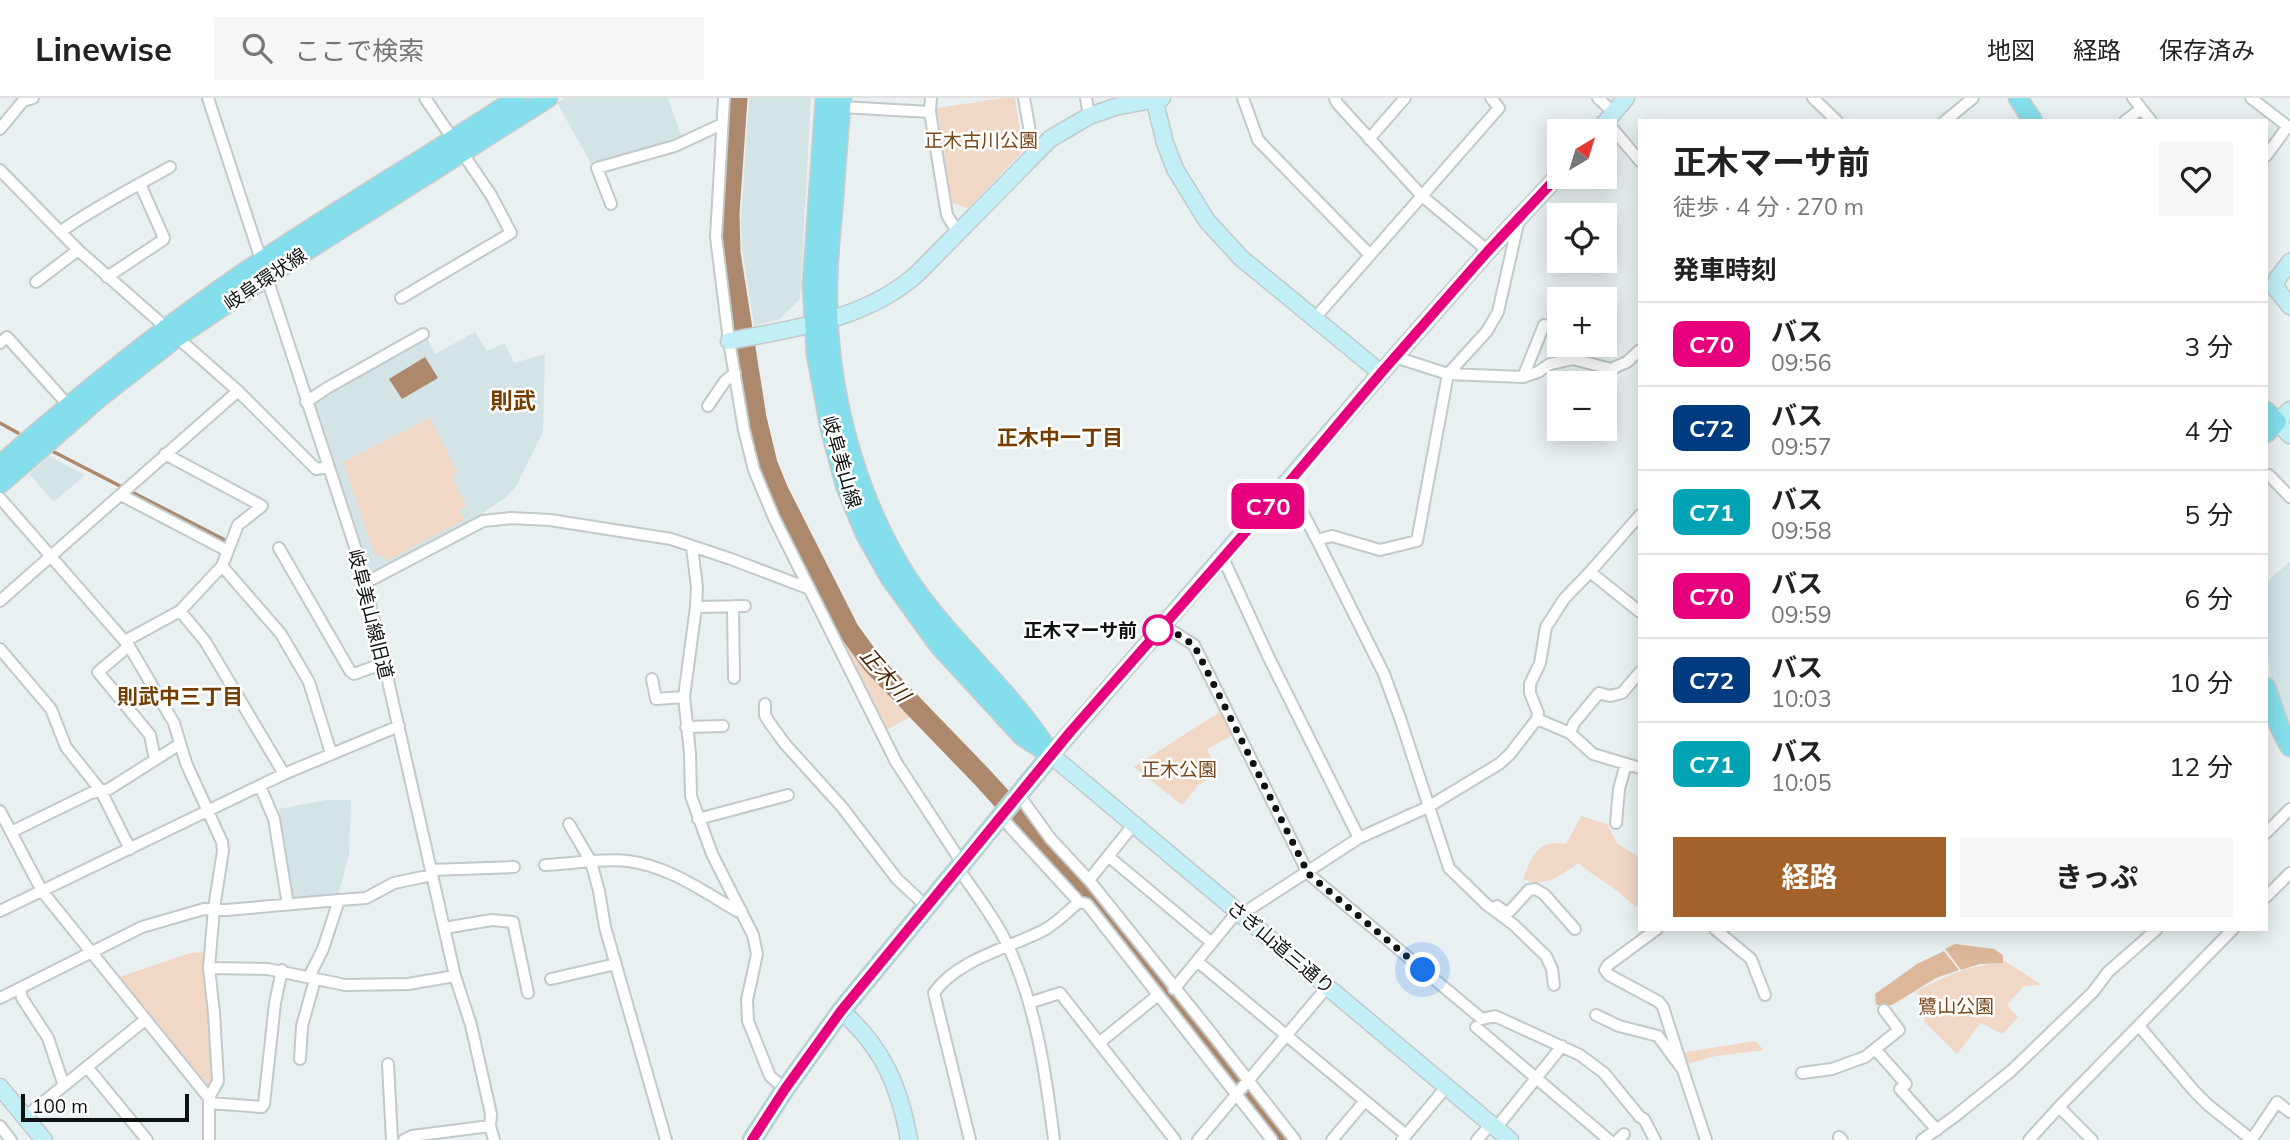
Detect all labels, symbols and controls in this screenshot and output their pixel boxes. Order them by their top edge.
search box [214,17,704,80]
text: Linewise [35,28,172,69]
icon: search [238,29,276,67]
text: ここで検索 [294,34,424,67]
text: 地図 [1987,35,2035,65]
text: 経路 [2073,35,2121,65]
text: 保存済み [2159,35,2255,65]
north arrow [1547,119,1617,189]
map controls [1547,119,1617,441]
park label: 正木古川公園 [924,128,1038,152]
text: 正木マーサ前 [1673,141,1870,182]
button: heart [2159,142,2233,216]
text: 徒歩 · 4 分 · 270 m [1673,192,1864,221]
button: locate [1547,203,1617,273]
street label: 岐阜環状線 [219,242,311,316]
text: 発車時刻 [1673,253,1777,286]
button: + [1547,287,1617,357]
text: バス [1771,315,1823,348]
text: C70 [1689,329,1734,359]
text: 3 分 [2185,330,2233,363]
text: 09:56 [1771,348,1831,377]
button: − [1547,371,1617,441]
district label: 則武 [490,386,536,415]
text: バス [1771,399,1823,432]
street label: 岐阜美山線 [817,413,867,511]
text: C72 [1689,413,1734,443]
text: 4 分 [2185,414,2233,447]
district label: 正木中一丁目 [997,424,1123,450]
text: 09:57 [1771,432,1831,461]
line badge: C70 [1228,483,1308,529]
text: バス [1771,483,1823,516]
text: C70 [1245,491,1291,521]
text: C71 [1689,497,1734,527]
text: 5 分 [2185,498,2233,531]
text: 09:58 [1771,516,1831,545]
street label: 岐阜美山線旧道 [343,547,399,681]
text: バス [1771,567,1823,600]
text: C70 [1689,581,1734,611]
text: 6 分 [2185,582,2233,615]
text: 09:59 [1771,600,1831,629]
marker: 正木マーサ前 [1143,615,1173,645]
place label: 正木マーサ前 [1023,618,1137,642]
water label: 正木川 [855,642,918,708]
text: バス [1771,651,1823,684]
text: C72 [1689,665,1734,695]
text: 10 分 [2169,666,2233,699]
district label: 則武中三丁目 [117,683,243,709]
text: 10:03 [1771,684,1831,713]
text: バス [1771,735,1823,768]
text: C71 [1689,749,1734,779]
text: 12 分 [2169,750,2233,783]
park label: 正木公園 [1141,757,1217,781]
text: 10:05 [1771,768,1831,797]
button: 経路 [1673,837,1946,917]
button: きっぷ [1960,837,2233,917]
street label: さぎ山道三通り [1222,895,1340,999]
your location [1405,952,1440,987]
park label: 鷺山公園 [1918,994,1994,1018]
scale bar [21,1091,189,1123]
text: 100 m [32,1094,88,1118]

